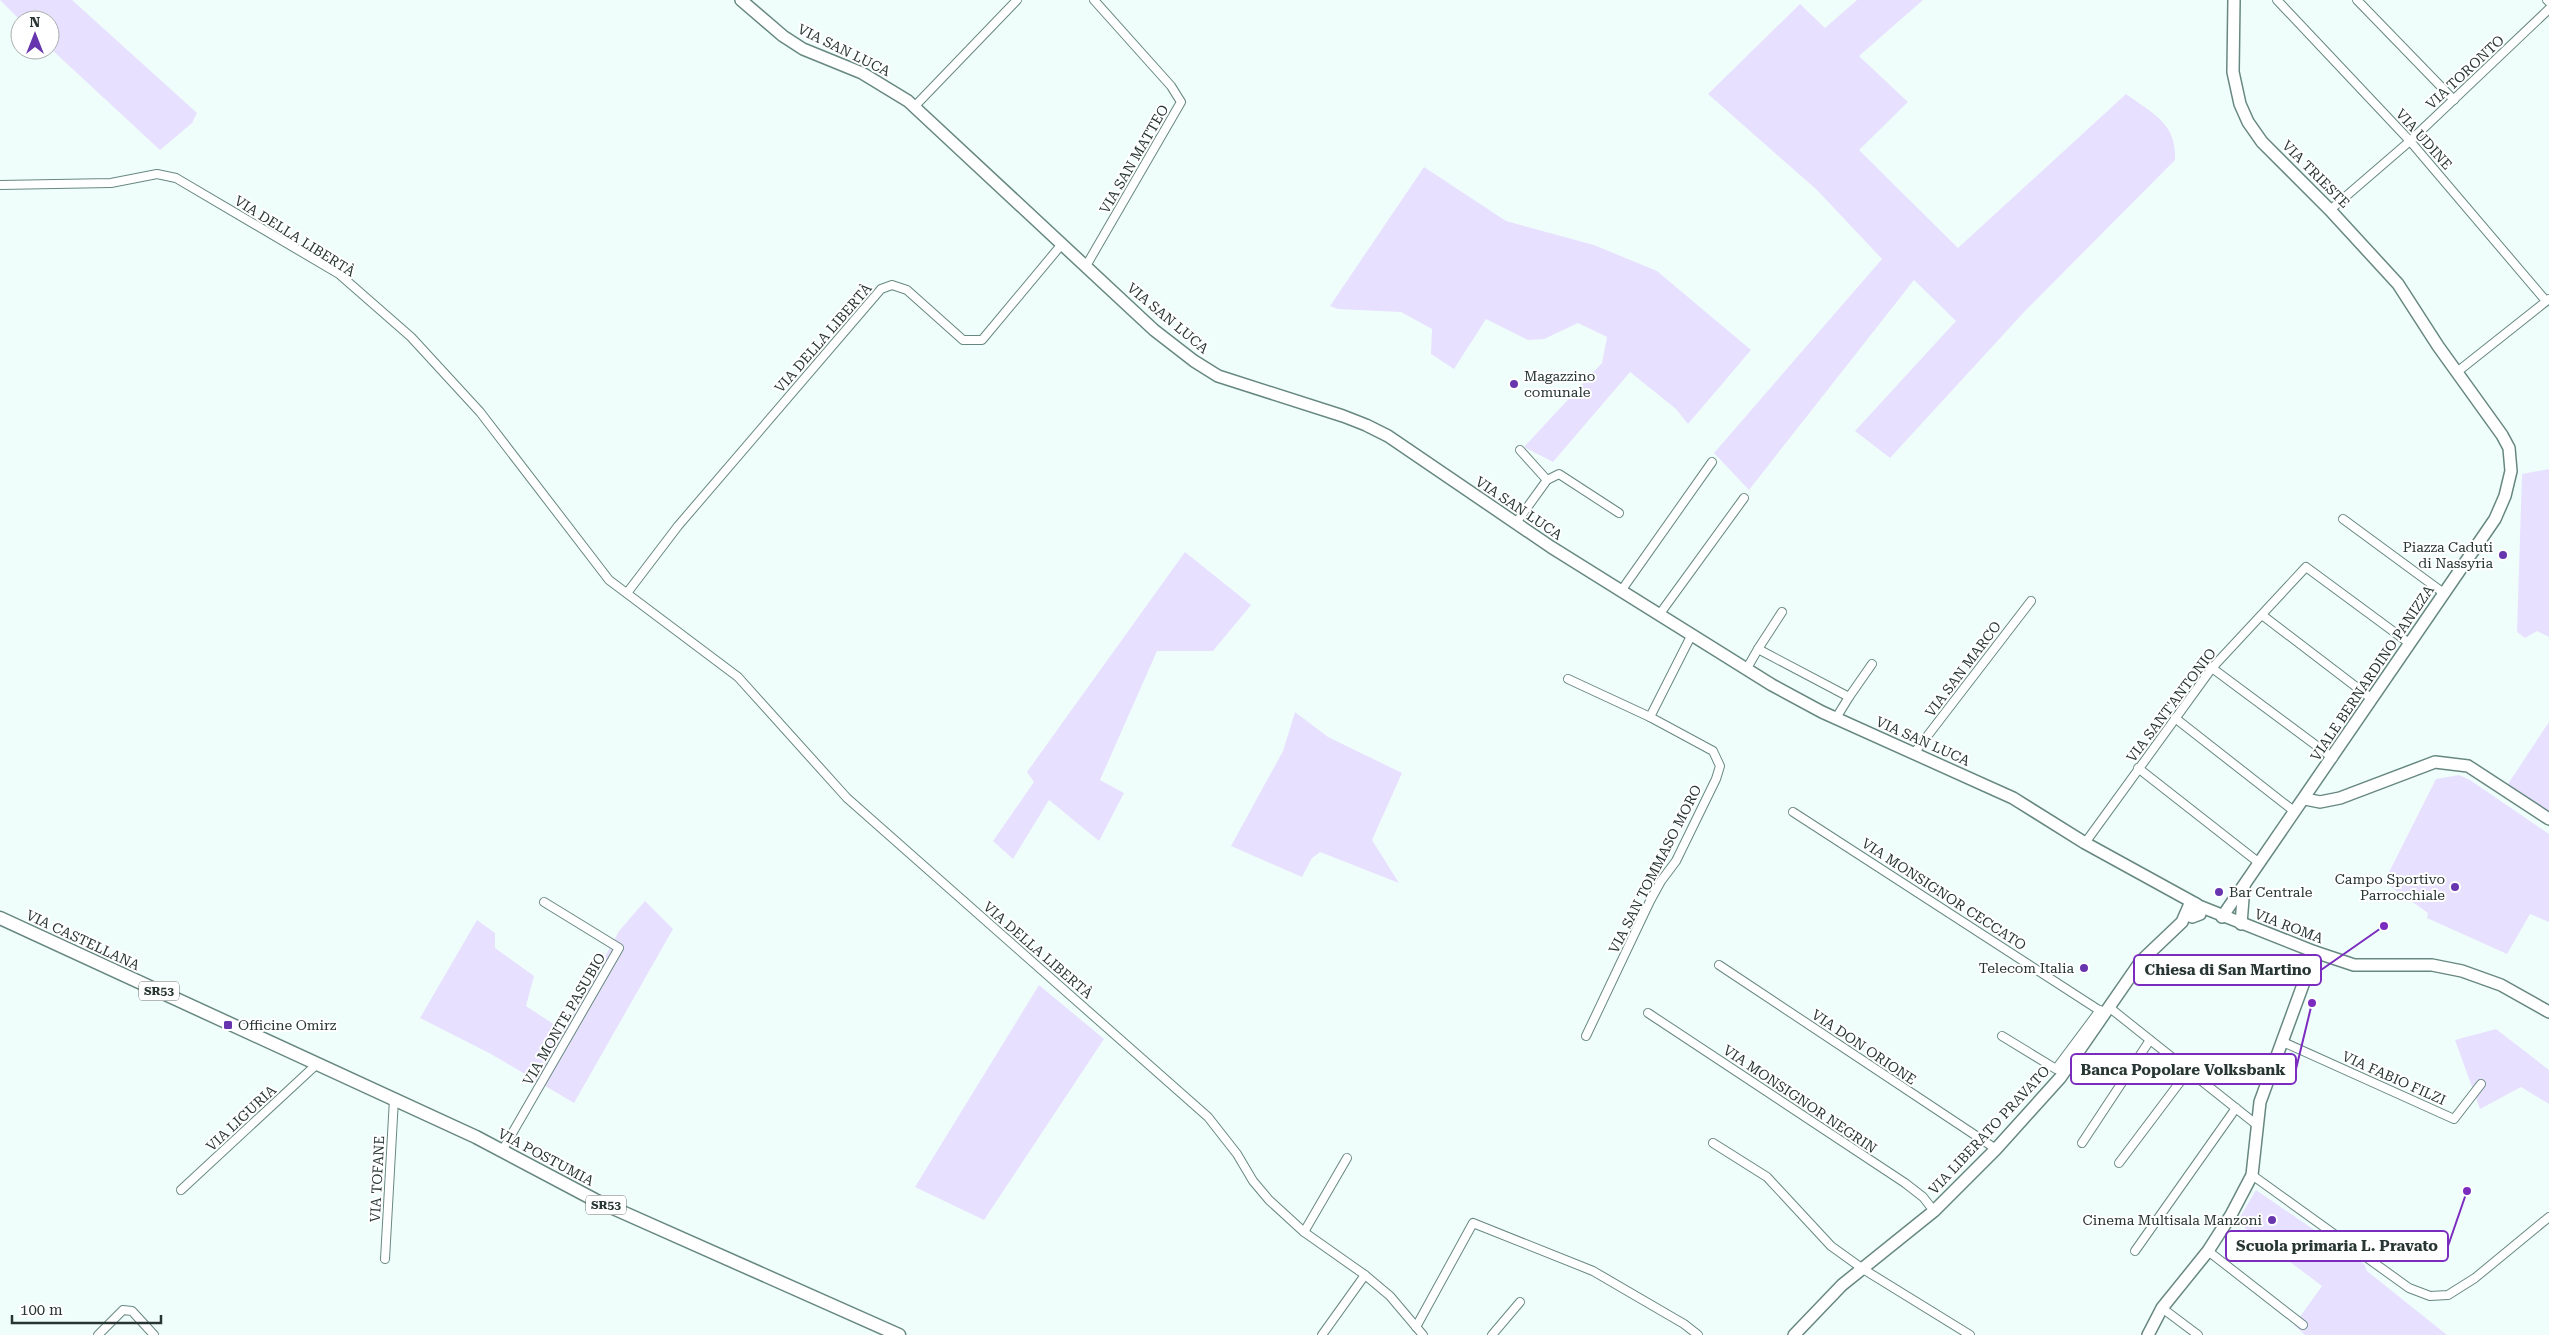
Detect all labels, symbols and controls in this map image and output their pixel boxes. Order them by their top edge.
north arrow [10,10,60,60]
text: N [30,14,41,30]
street label: VIA SAN LUCA [795,21,893,79]
street label: VIA TORONTO [2423,32,2507,112]
street label: VIA SAN MATTEO [1096,102,1172,216]
street label: VIA UDINE [2393,105,2455,173]
street label: VIA TRIESTE [2279,137,2353,211]
street label: VIA DELLA LIBERTÀ [232,192,358,280]
street label: VIA SAN LUCA [1124,279,1212,357]
street label: VIA DELLA LIBERTÀ [771,280,875,396]
place label: Magazzino comunale [1524,368,1595,400]
marker: Magazzino comunale [1508,378,1520,390]
street label: VIA SAN LUCA [1473,473,1566,543]
place label: Piazza Caduti di Nassyria [2403,539,2494,571]
marker: Piazza Caduti di Nassyria [2497,549,2509,561]
street label: VIALE BERNARDINO PANIZZA [2307,582,2437,764]
street label: VIA SAN MARCO [1922,618,2004,720]
street label: VIA SANT'ANTONIO [2123,645,2219,765]
street label: VIA SAN LUCA [1874,713,1973,769]
street label: VIA SAN TOMMASO MORO [1605,782,1705,956]
street label: VIA MONSIGNOR CECCATO [1859,835,2029,953]
place label: Campo Sportivo Parrocchiale [2335,871,2445,903]
marker: Campo Sportivo Parrocchiale [2449,881,2461,893]
place label: Bar Centrale [2229,884,2313,900]
marker: Bar Centrale [2213,886,2225,898]
street label: VIA DELLA LIBERTÀ [980,898,1096,1002]
street label: VIA ROMA [2252,906,2326,946]
street label: VIA CASTELLANA [24,907,142,973]
street label: VIA MONTE PASUBIO [520,950,608,1088]
callout: Chiesa di San Martino [2134,955,2321,985]
place label: Telecom Italia [1979,960,2074,976]
text: Chiesa di San Martino [2145,961,2312,979]
marker: Telecom Italia [2078,962,2090,974]
road number: SR53 [139,981,179,1000]
street label: VIA DON ORIONE [1809,1006,1919,1088]
place label: Officine Omirz [238,1017,337,1033]
marker: Officine Omirz [222,1019,234,1031]
street label: VIA MONSIGNOR NEGRIN [1720,1042,1880,1156]
street label: VIA FABIO FILZI [2340,1048,2448,1108]
callout: Banca Popolare Volksbank [2071,1054,2296,1084]
text: Banca Popolare Volksbank [2080,1061,2286,1079]
street label: VIA LIBERATO PRAVATO [1925,1062,2053,1198]
street label: VIA LIGURIA [203,1082,279,1154]
street label: VIA POSTUMIA [495,1125,597,1189]
street label: VIA TOFANE [367,1135,387,1223]
road number: SR53 [586,1196,626,1214]
place label: Cinema Multisala Manzoni [2083,1212,2263,1228]
marker: Cinema Multisala Manzoni [2266,1214,2278,1226]
callout: Scuola primaria L. Pravato [2226,1231,2448,1261]
text: Scuola primaria L. Pravato [2236,1237,2438,1255]
scale bar [12,1292,161,1324]
text: 100 m [20,1301,63,1319]

